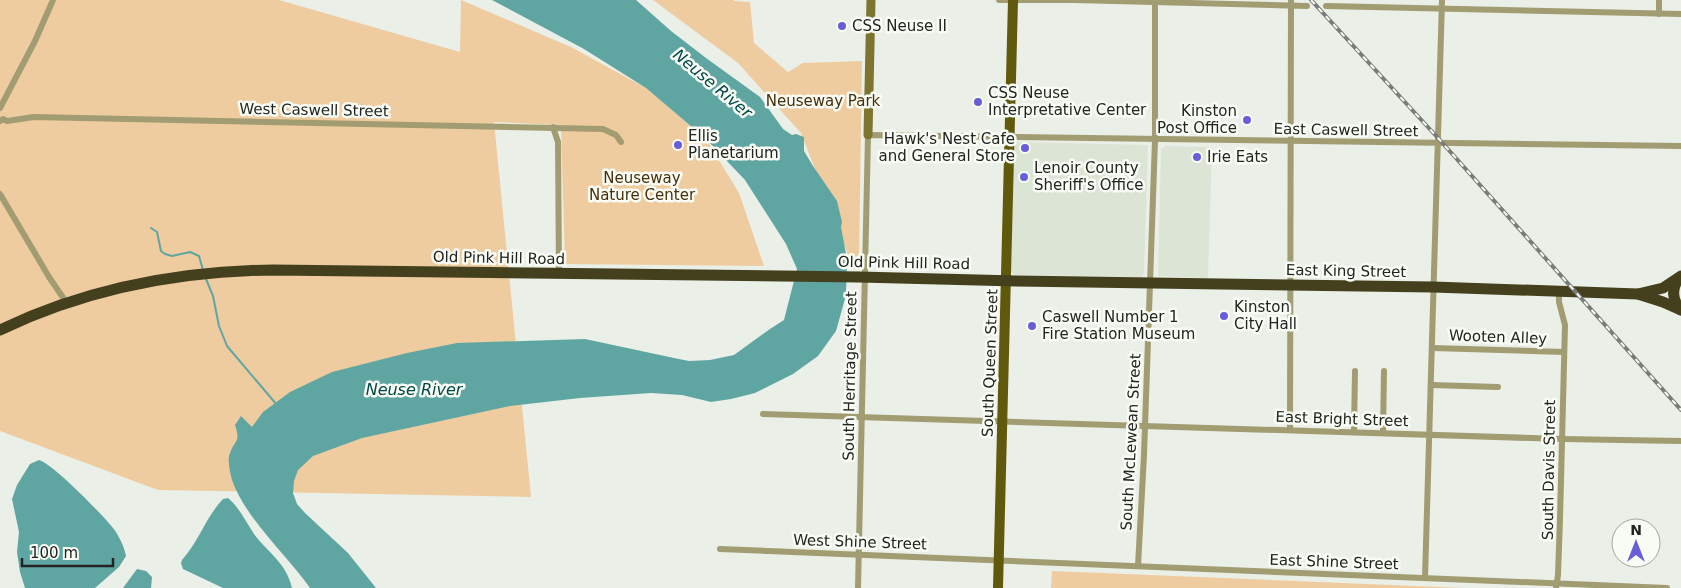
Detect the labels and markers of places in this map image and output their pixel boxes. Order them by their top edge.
place label: CSS Neuse II [852,17,947,35]
marker: CSS Neuse II [836,20,848,32]
place label: CSS Neuse Interpretative Center [988,84,1147,119]
marker: CSS Neuse Interpretative Center [972,96,984,108]
place label: Kinston Post Office [1157,102,1237,137]
marker: Kinston Post Office [1241,114,1253,126]
place label: Ellis Planetarium [688,127,779,162]
place label: Hawk's Nest Cafe and General Store [878,130,1015,165]
marker: Ellis Planetarium [672,139,684,151]
marker: Hawk's Nest Cafe and General Store [1019,142,1031,154]
place label: Irie Eats [1207,148,1268,166]
marker: Irie Eats [1191,151,1203,163]
place label: Lenoir County Sheriff's Office [1034,159,1143,194]
marker: Lenoir County Sheriff's Office [1018,171,1030,183]
place label: Kinston City Hall [1234,298,1297,333]
place label: Caswell Number 1 Fire Station Museum [1042,308,1195,343]
marker: Kinston City Hall [1218,310,1230,322]
marker: Caswell Number 1 Fire Station Museum [1026,320,1038,332]

